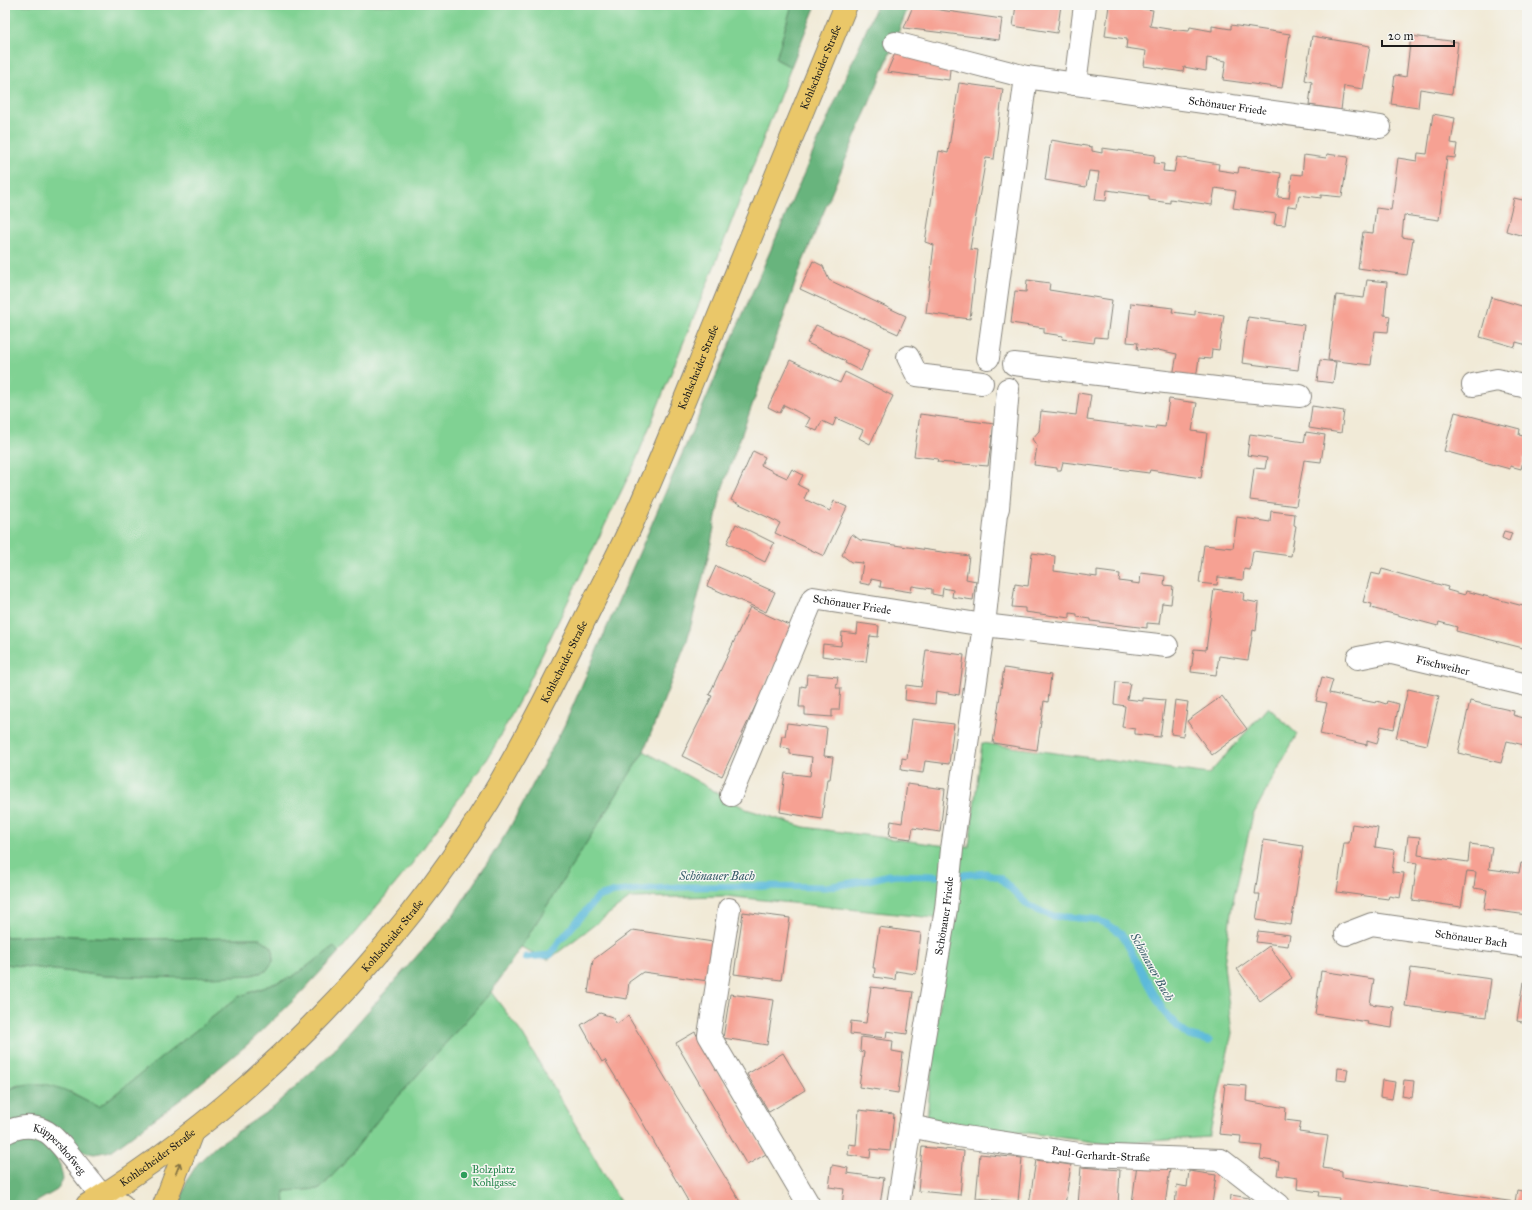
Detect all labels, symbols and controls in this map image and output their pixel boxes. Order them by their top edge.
street label: Kohlscheider Straße [797,22,844,111]
scale bar [1382,22,1454,48]
text: 20 m [1388,29,1414,43]
street label: Schönauer Friede [1188,94,1268,117]
street label: Kohlscheider Straße [675,322,721,412]
street label: Schönauer Friede [812,592,893,617]
street label: Kohlscheider Straße [538,618,590,705]
street label: Fischweiher [1415,652,1472,678]
water label: Schönauer Bach [678,869,755,883]
street label: Schönauer Friede [932,875,956,956]
street label: Kohlscheider Straße [358,896,426,975]
street label: Schönauer Bach [1434,927,1508,950]
water label: Schönauer Bach [1127,930,1177,1004]
street label: Küppershofweg [32,1121,89,1178]
street label: Kohlscheider Straße [117,1125,198,1189]
street label: Paul-Gerhardt-Straße [1051,1143,1151,1164]
one-way arrow [174,1163,182,1175]
place label: Bolzplatz Kohlgasse [472,1163,517,1189]
marker: Bolzplatz Kohlgasse [459,1170,469,1180]

